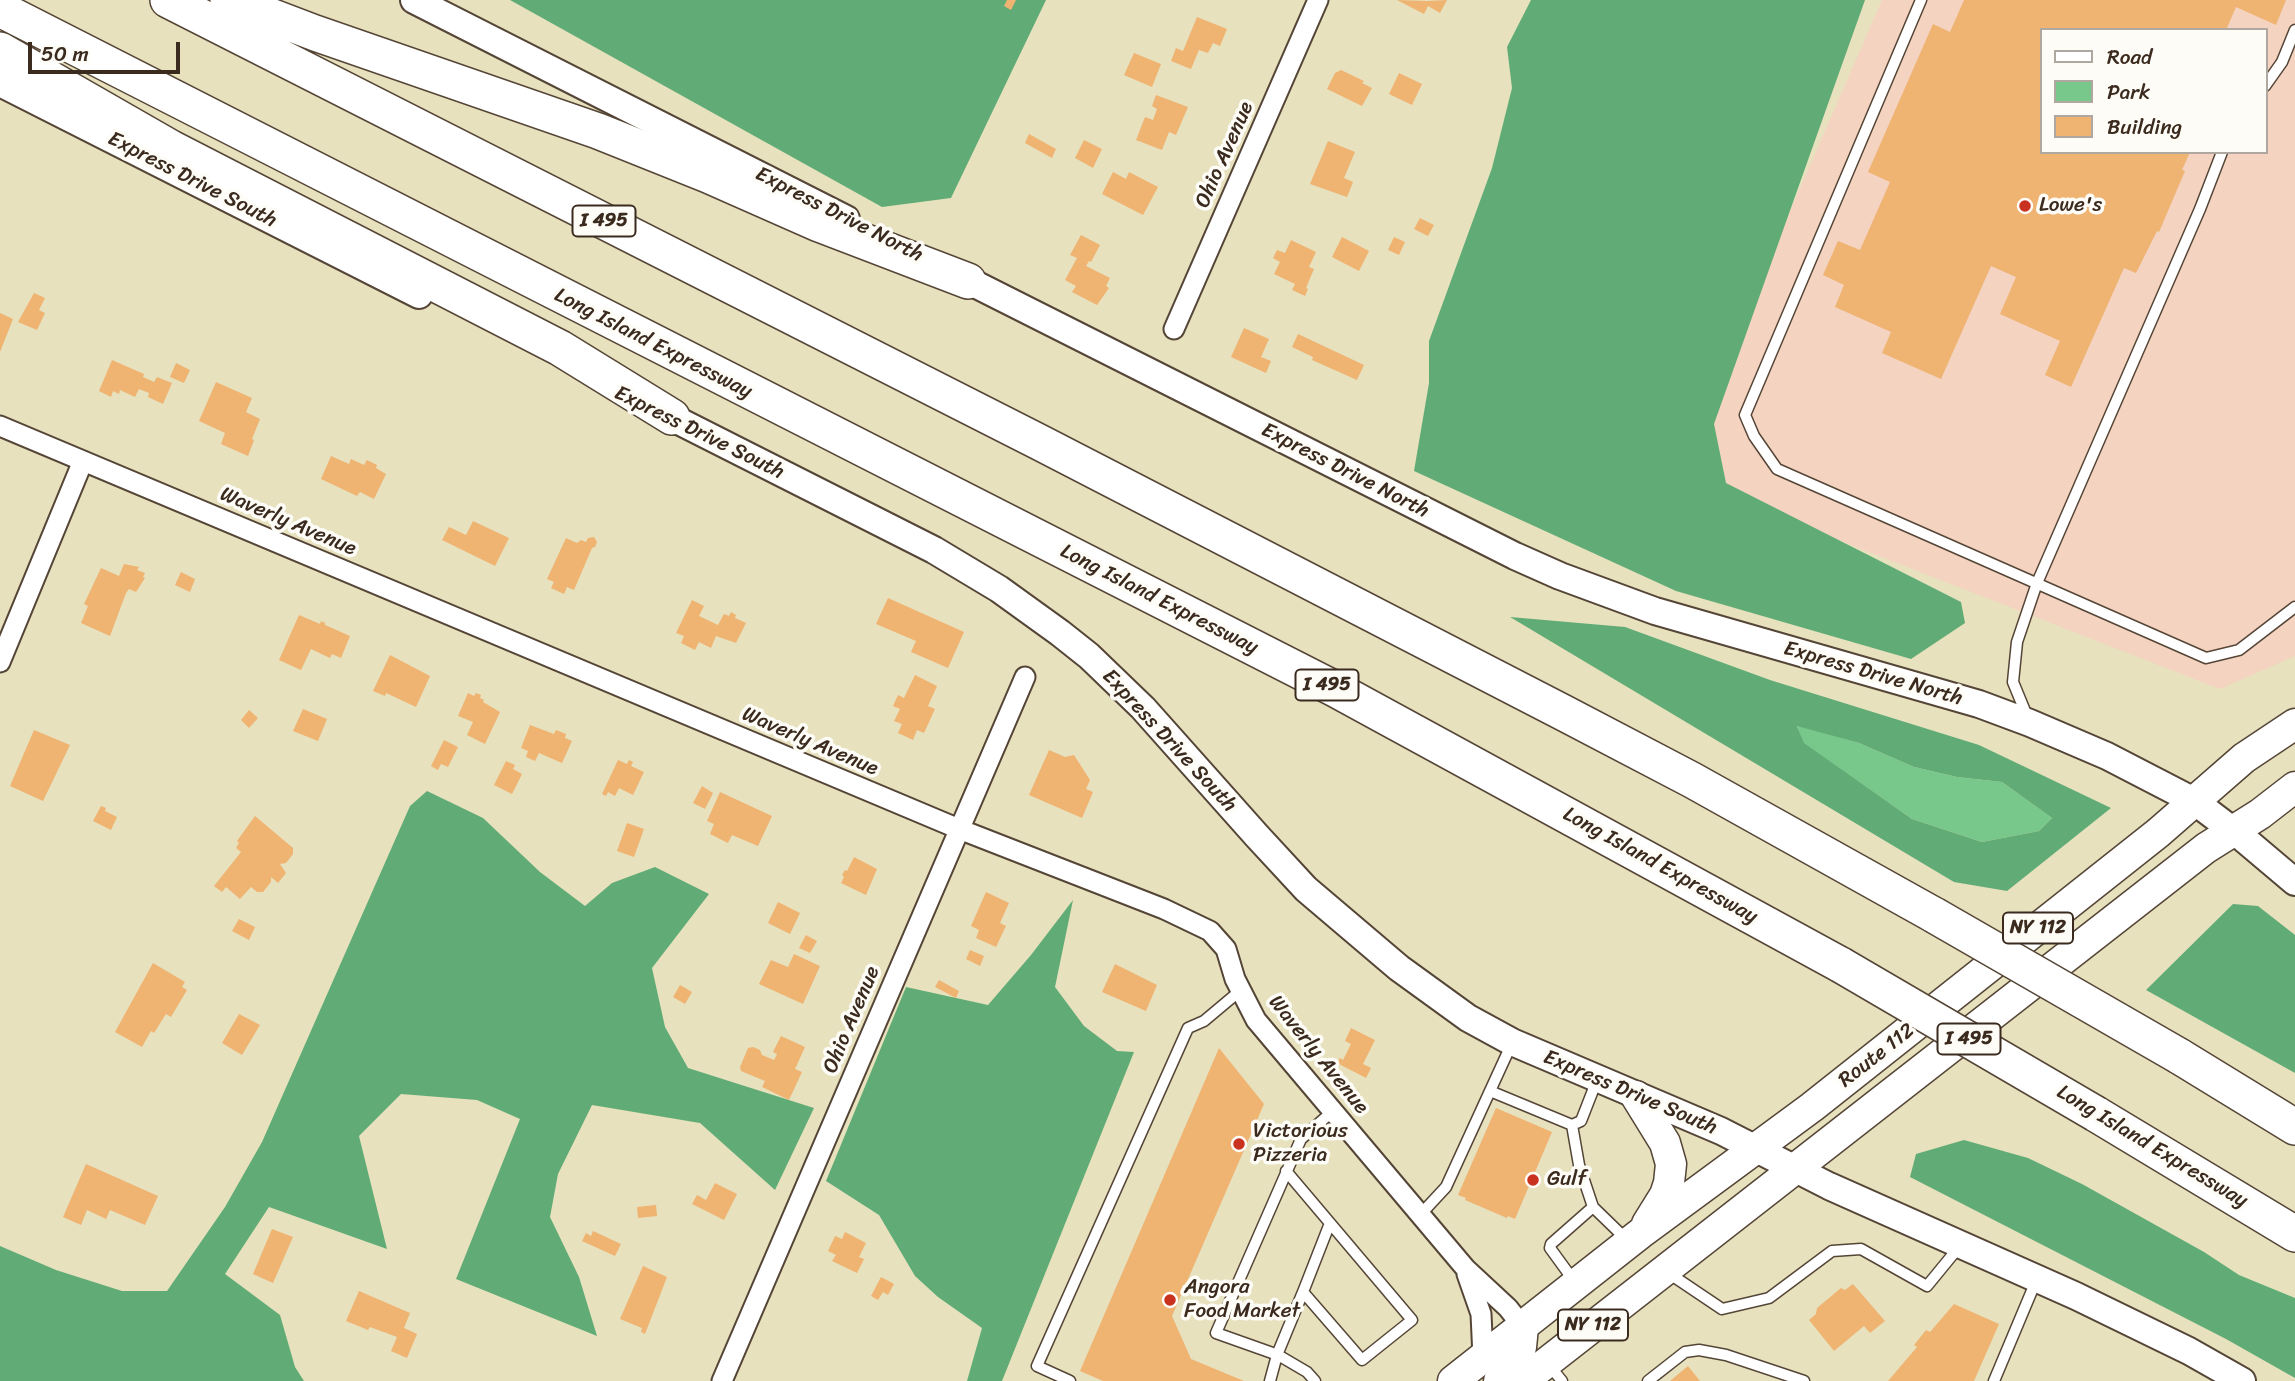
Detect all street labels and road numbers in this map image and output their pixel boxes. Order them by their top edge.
street label: Ohio Avenue [1190,98,1260,212]
street label: Express Drive South [103,127,281,233]
street label: Express Drive North [751,162,927,268]
road number: I 495 [572,206,636,236]
street label: Long Island Expressway [550,283,756,405]
street label: Express Drive South [610,381,788,485]
street label: Express Drive North [1257,418,1433,524]
street label: Waverly Avenue [216,482,360,562]
street label: Long Island Expressway [1056,539,1262,661]
street label: Express Drive North [1781,636,1965,712]
street label: Express Drive South [1096,664,1242,818]
road number: I 495 [1296,670,1358,700]
street label: Waverly Avenue [738,702,882,782]
street label: Long Island Expressway [1558,802,1762,930]
road number: NY 112 [2003,912,2073,944]
street label: Ohio Avenue [818,963,886,1077]
street label: Waverly Avenue [1262,991,1374,1119]
street label: Route 112 [1834,1019,1920,1093]
road number: I 495 [1938,1023,2000,1054]
street label: Express Drive South [1540,1045,1720,1141]
street label: Long Island Expressway [2052,1080,2252,1214]
road number: NY 112 [1558,1310,1628,1340]

